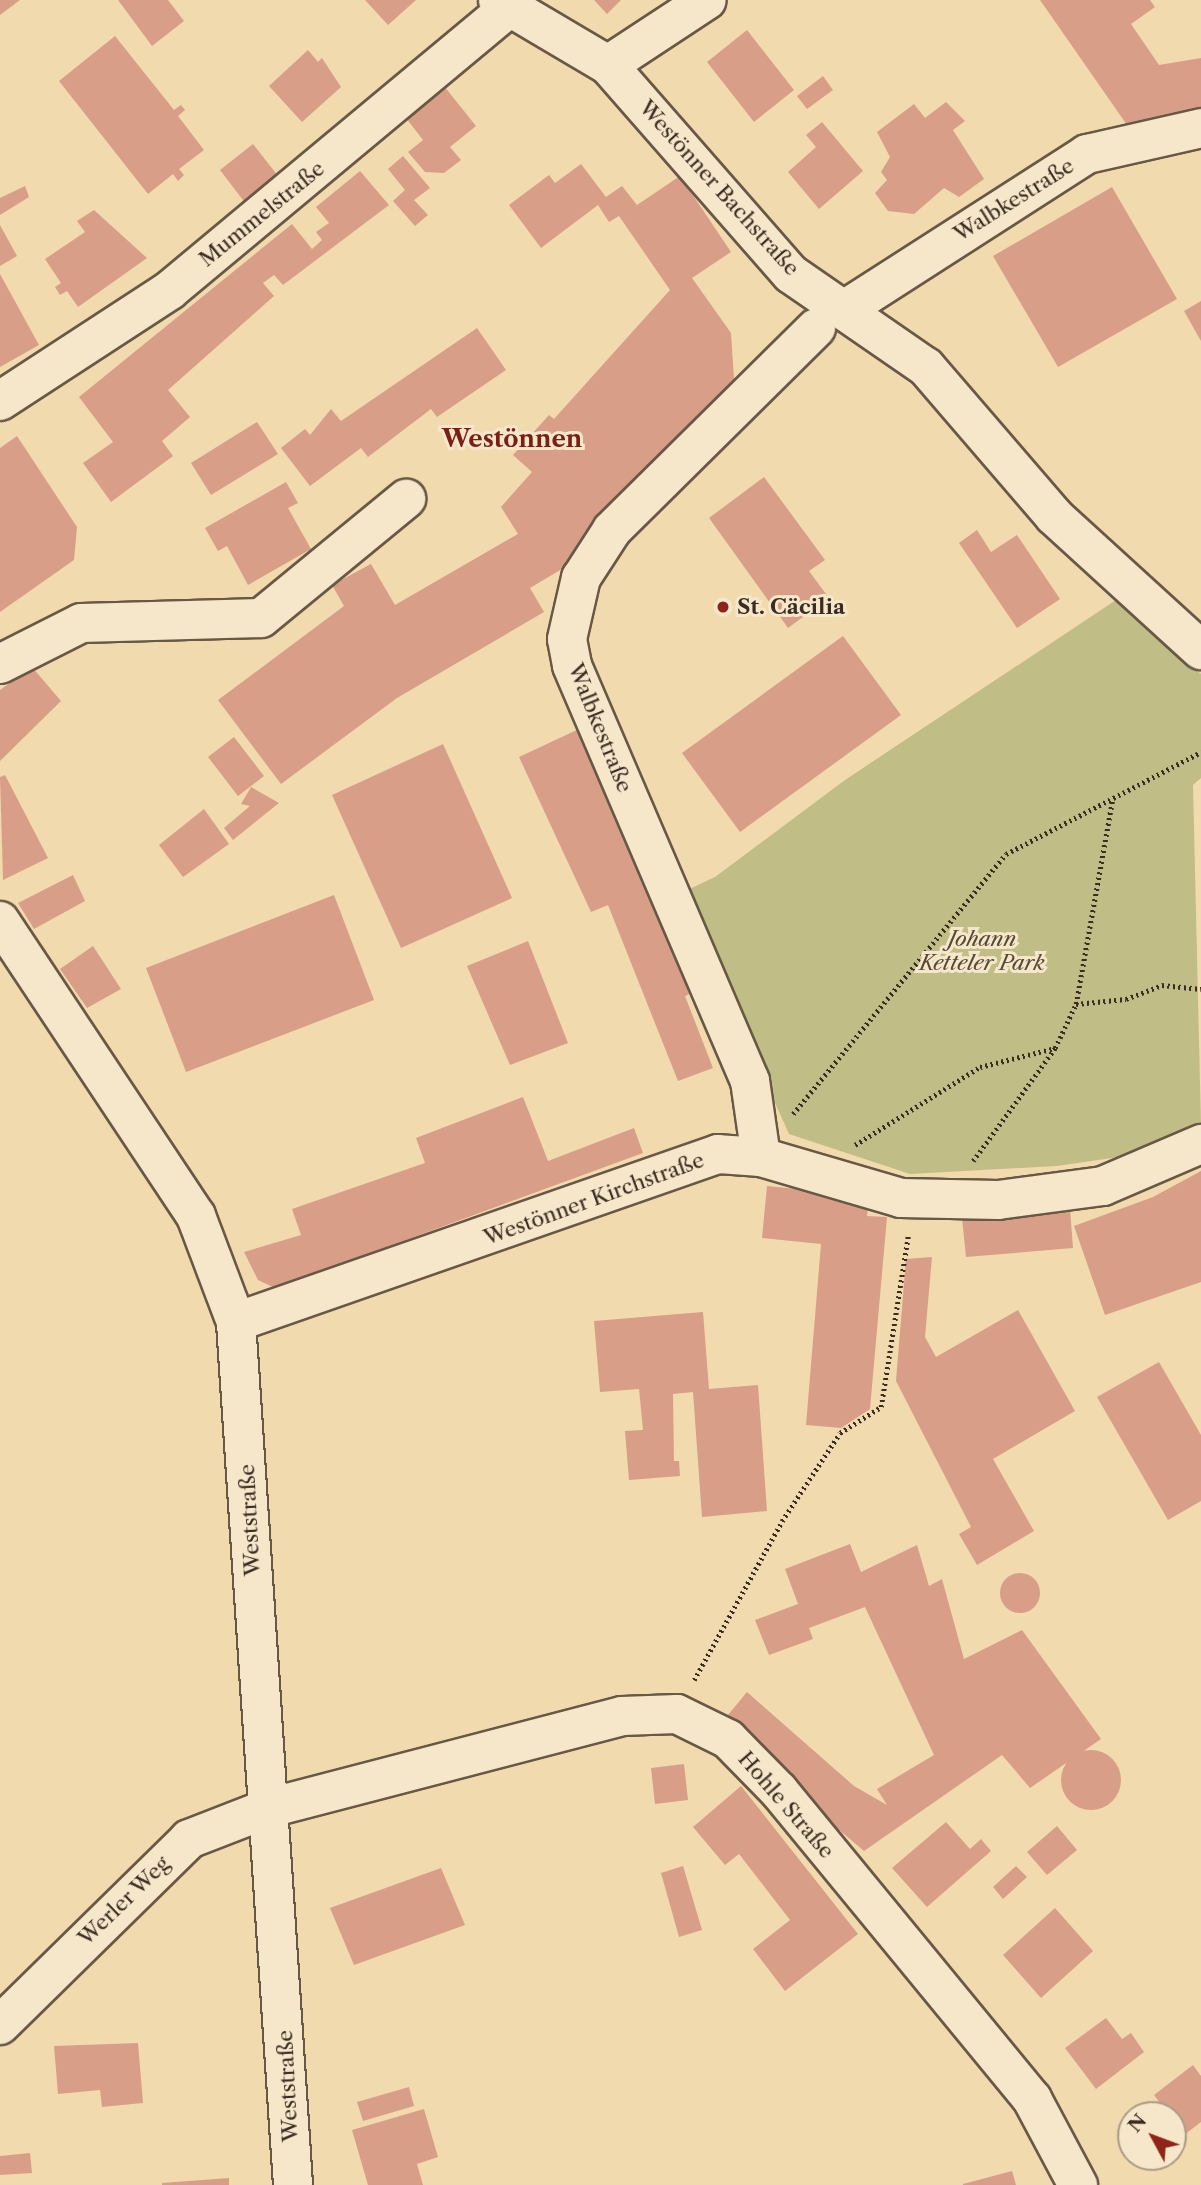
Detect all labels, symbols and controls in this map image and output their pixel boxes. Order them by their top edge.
street label: Westönner Bachstraße [634,95,804,281]
street label: Walbkestraße [949,153,1079,247]
street label: Mummelstraße [194,156,330,272]
district label: Westönnen [442,425,582,453]
place label: St. Cäcilia [737,594,845,620]
marker: St. Cäcilia [715,599,731,615]
street label: Walbkestraße [563,660,637,796]
park label: Johann Ketteler Park [919,926,1045,976]
street label: Westönner Kirchstraße [480,1147,708,1251]
street label: Weststraße [234,1463,266,1577]
street label: Hohle Straße [733,1746,839,1864]
street label: Werler Weg [73,1851,175,1951]
street label: Weststraße [272,2029,304,2143]
north arrow [1117,2101,1187,2171]
text: N [1123,2109,1151,2137]

